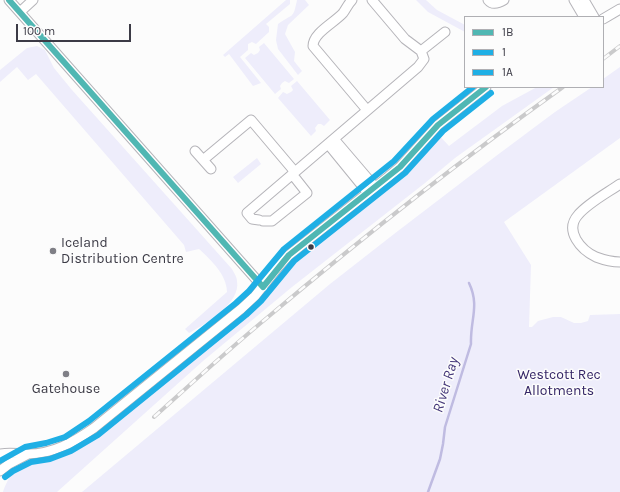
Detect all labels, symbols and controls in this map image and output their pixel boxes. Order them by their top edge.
scale bar [18,16,133,42]
legend [464,16,604,88]
text: 100 m [23,24,55,38]
text: 1B [502,25,513,39]
text: 1 [502,45,506,59]
text: 1A [502,65,513,79]
place label: Iceland Distribution Centre [61,235,184,268]
unlabelled marker [306,242,316,252]
marker: Iceland Distribution Centre [48,246,58,256]
water label: River Ray [429,355,463,415]
park label: Westcott Rec Allotments [517,367,601,400]
marker: Gatehouse [61,369,71,379]
place label: Gatehouse [32,381,100,397]

